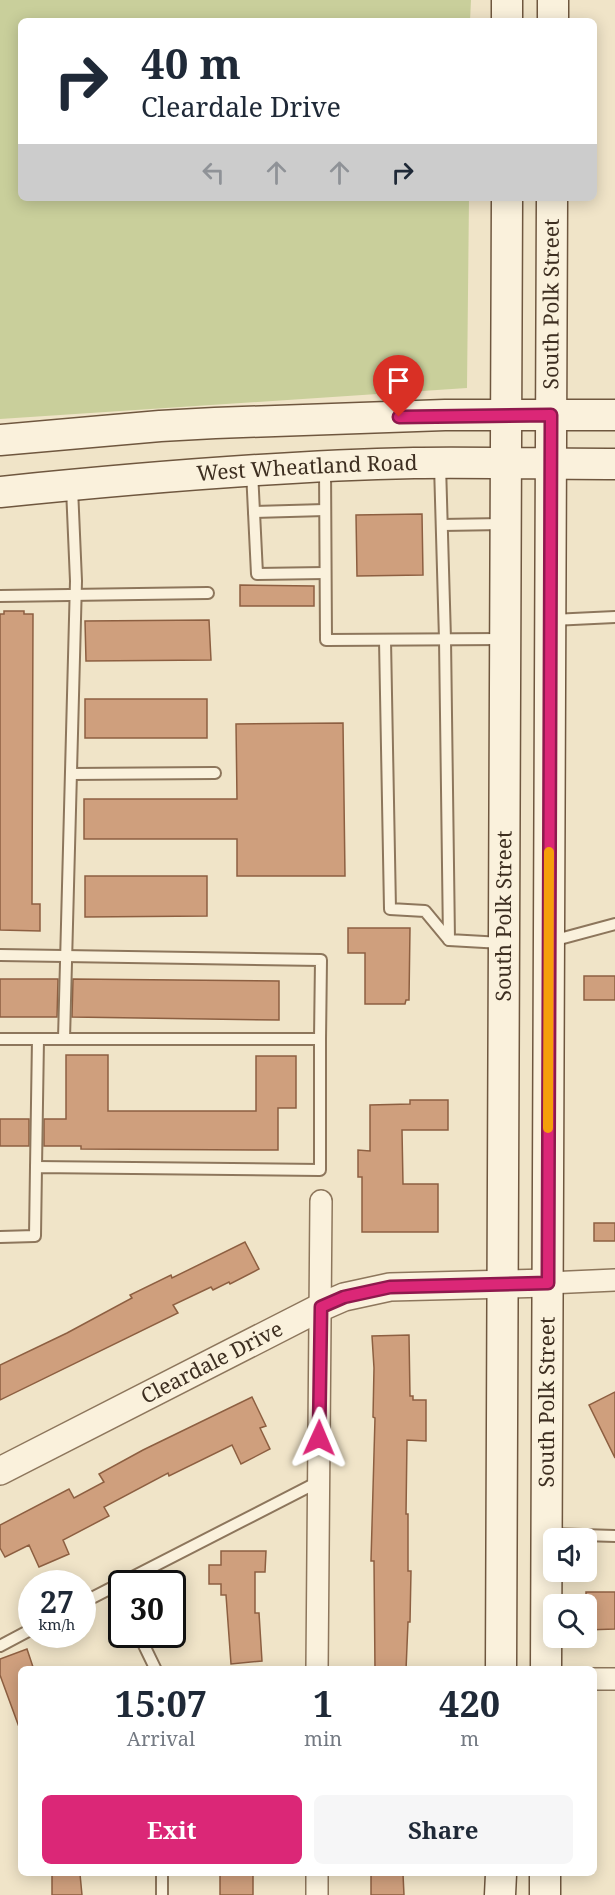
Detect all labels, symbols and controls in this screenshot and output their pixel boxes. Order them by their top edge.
text: 40 m [141,34,241,91]
icon: right [42,42,120,120]
text: Cleardale Drive [141,88,341,125]
icon: left [197,156,230,189]
icon: ahead [260,156,293,189]
icon: ahead [323,156,356,189]
icon: right [386,156,419,189]
street label: South Polk Street [536,219,565,390]
pin [373,355,424,417]
icon: arrive [382,364,415,397]
street label: West Wheatland Road [196,448,418,487]
street label: South Polk Street [489,831,517,1001]
street label: Cleardale Drive [136,1314,287,1410]
street label: South Polk Street [532,1317,560,1487]
position arrow [287,1406,351,1470]
map controls [543,1528,597,1648]
button: sound [543,1528,597,1582]
speed limit sign: 30 [108,1570,186,1648]
text: 27 [40,1581,74,1622]
button: search [543,1594,597,1648]
text: km/h [39,1614,75,1634]
text: 15:07 [115,1679,207,1728]
text: 1 [313,1679,333,1728]
text: 420 [439,1679,500,1728]
text: Arrival [127,1725,195,1752]
text: min [304,1725,342,1752]
text: m [460,1725,479,1752]
button: Exit [42,1795,302,1864]
button: Share [314,1795,573,1864]

